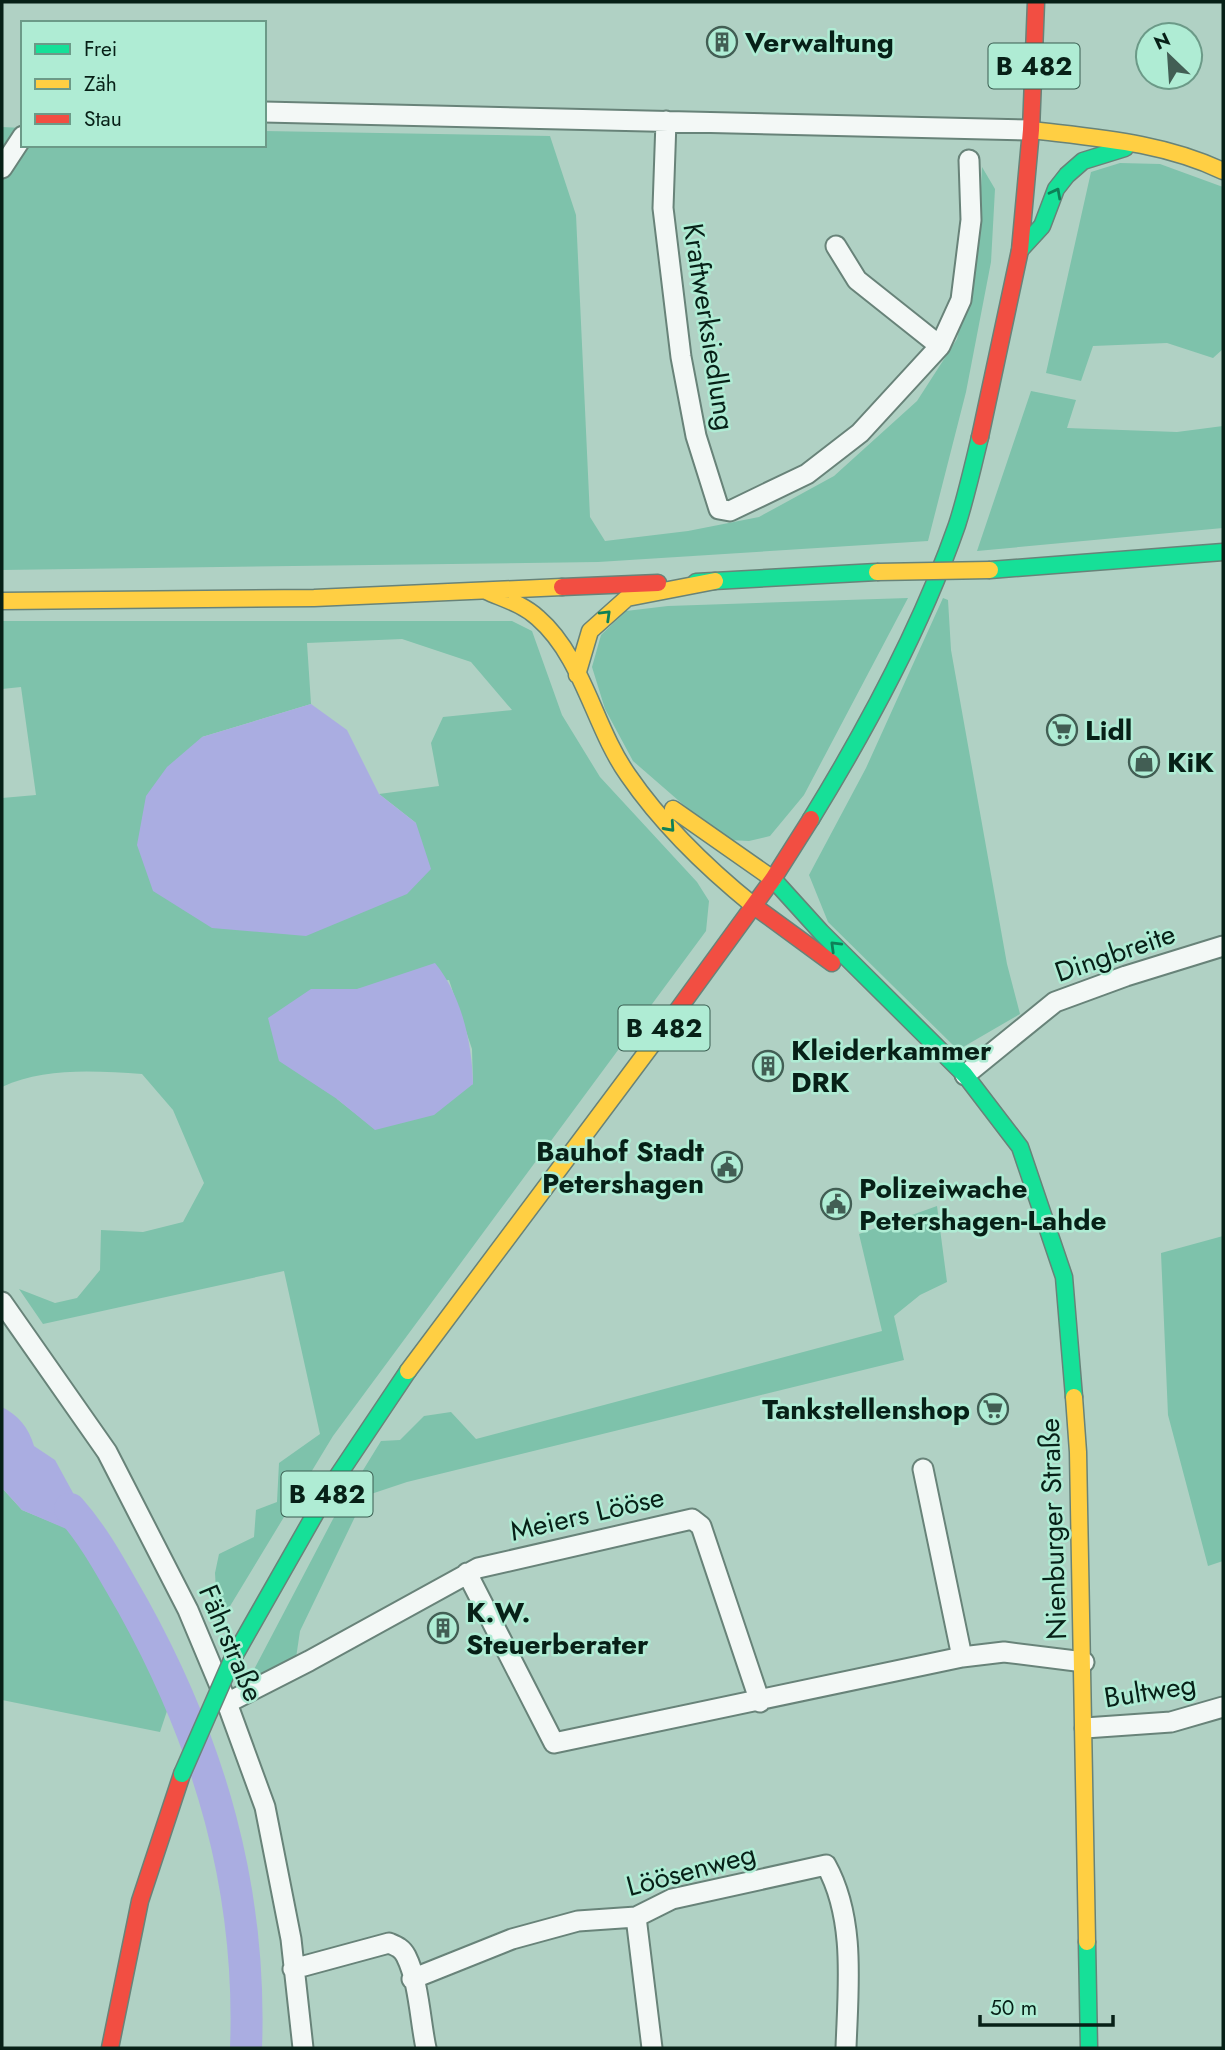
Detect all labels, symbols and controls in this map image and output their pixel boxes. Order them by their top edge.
legend [21,21,266,147]
north arrow [1134,21,1204,91]
place label: Verwaltung [744,22,894,63]
building icon: Verwaltung [705,25,739,59]
text: N [1149,26,1175,56]
text: Frei [84,34,117,64]
road number: B 482 [988,44,1080,88]
text: Zäh [84,69,117,99]
text: Stau [84,104,122,134]
one-way arrow [1048,188,1062,200]
street label: Kraftwerksiedlung [672,220,746,434]
one-way arrow [598,611,611,624]
place label: Lidl [1085,710,1132,751]
supermarket icon: Lidl [1045,713,1079,747]
place label: KiK [1167,742,1214,783]
shop icon: KiK [1127,745,1161,779]
one-way arrow [661,819,674,832]
street label: Dingbreite [1049,913,1181,993]
one-way arrow [830,941,843,954]
road number: B 482 [618,1006,710,1050]
place label: Kleiderkammer DRK [791,1030,992,1103]
building icon: Kleiderkammer DRK [751,1049,785,1083]
place label: Bauhof Stadt Petershagen [536,1131,704,1204]
public building icon: Bauhof Stadt Petershagen [710,1150,744,1184]
place label: Polizeiwache Petershagen-Lahde [859,1168,1106,1241]
public building icon: Polizeiwache Petershagen-Lahde [819,1187,853,1221]
place label: Tankstellenshop [762,1389,970,1430]
supermarket icon: Tankstellenshop [976,1392,1010,1426]
street label: Nienburger Straße [1029,1417,1077,1641]
road number: B 482 [282,1471,372,1516]
street label: Meiers Lööse [506,1476,668,1552]
street label: Fährstraße [188,1578,274,1708]
place label: K.W. Steuerberater [466,1592,649,1665]
building icon: K.W. Steuerberater [426,1611,460,1645]
street label: Bultweg [1101,1664,1199,1718]
street label: Löösenweg [622,1833,760,1907]
scale bar [980,1983,1113,2027]
text: 50 m [990,1993,1037,2023]

